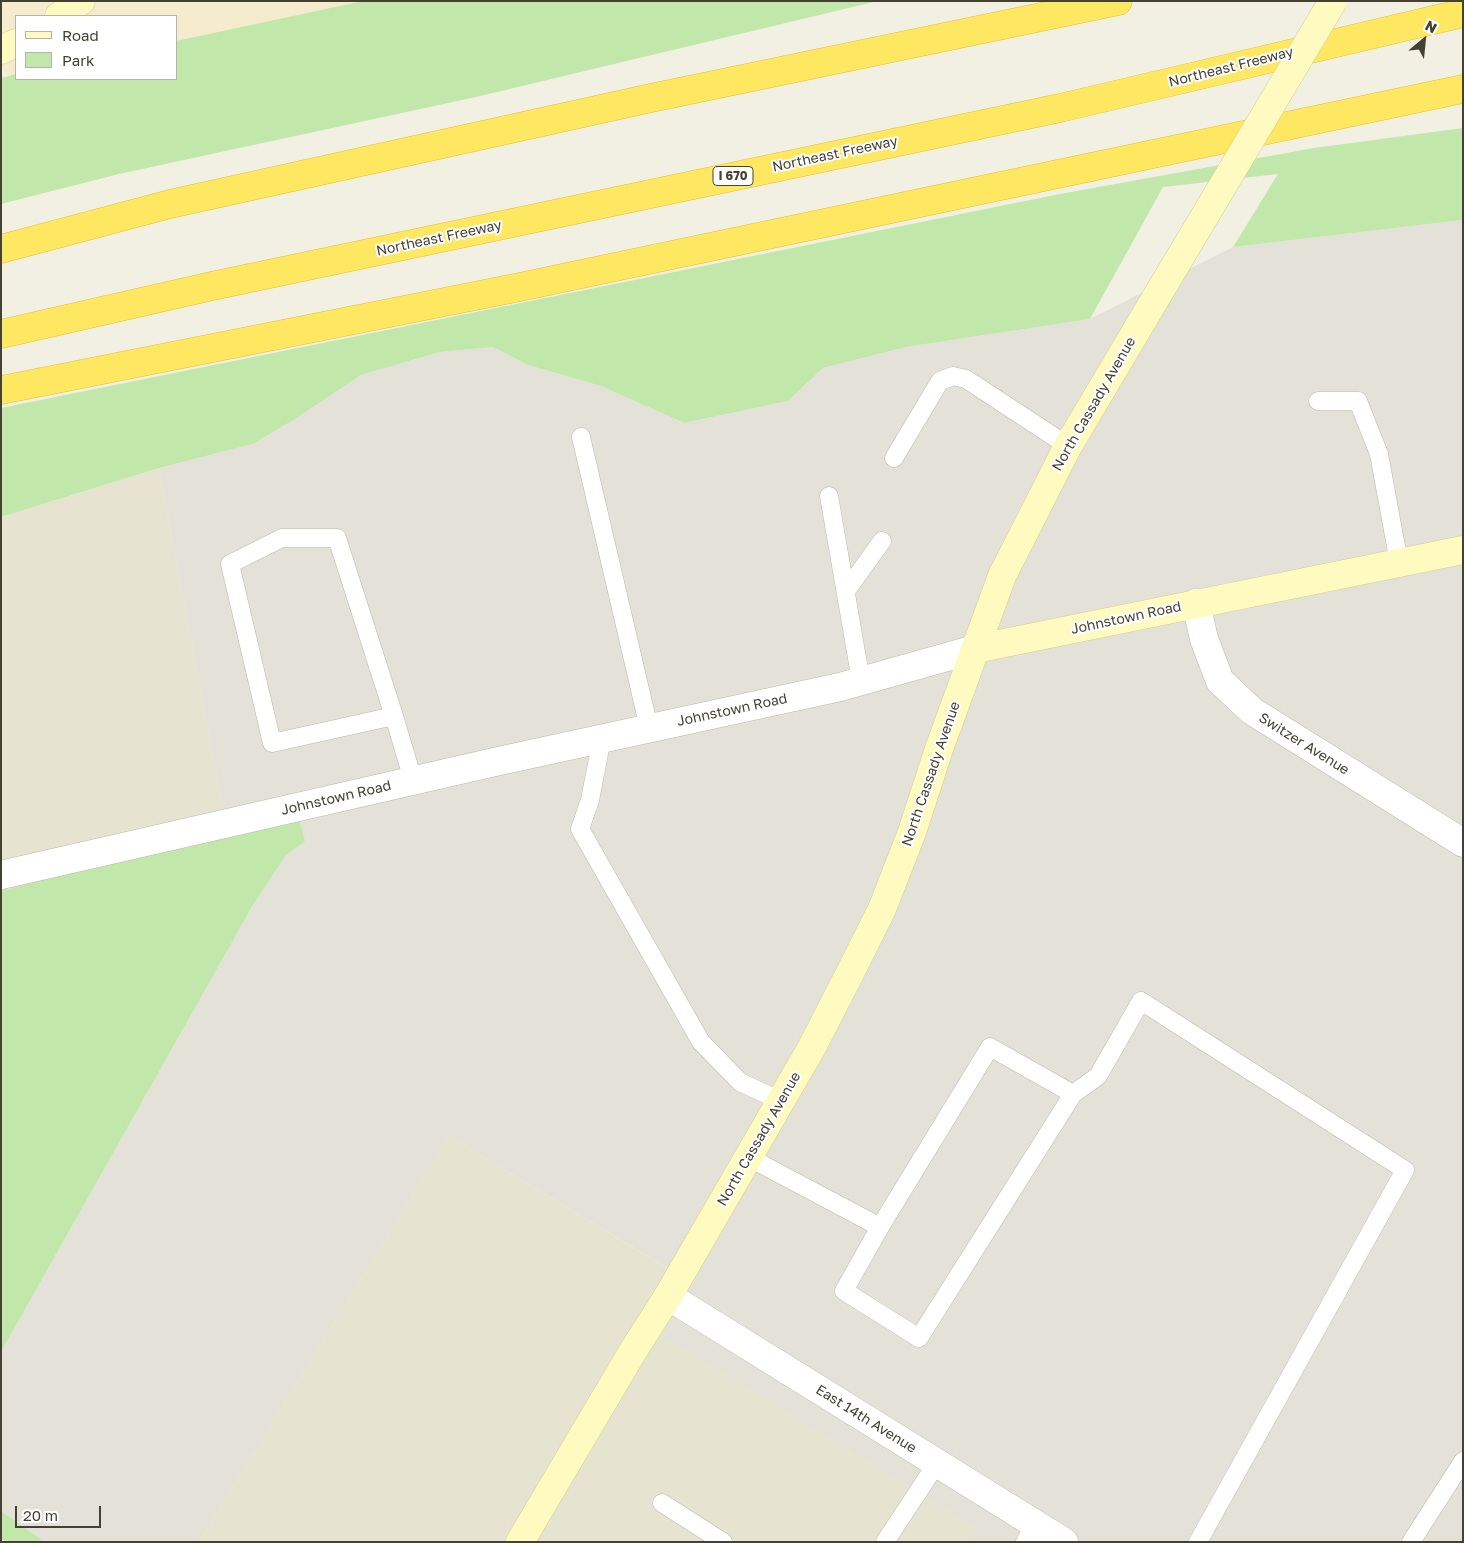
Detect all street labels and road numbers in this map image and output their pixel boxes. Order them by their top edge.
street label: Northeast Freeway [1167,43,1295,91]
street label: Northeast Freeway [771,132,899,176]
road number: I 670 [713,167,753,186]
street label: Northeast Freeway [375,216,503,260]
street label: North Cassady Avenue [1049,334,1139,474]
street label: Johnstown Road [1069,598,1183,638]
street label: Johnstown Road [675,690,789,730]
street label: North Cassady Avenue [898,699,964,849]
street label: Switzer Avenue [1256,709,1352,779]
street label: Johnstown Road [279,777,393,819]
street label: North Cassady Avenue [714,1069,804,1209]
street label: East 14th Avenue [813,1381,919,1457]

